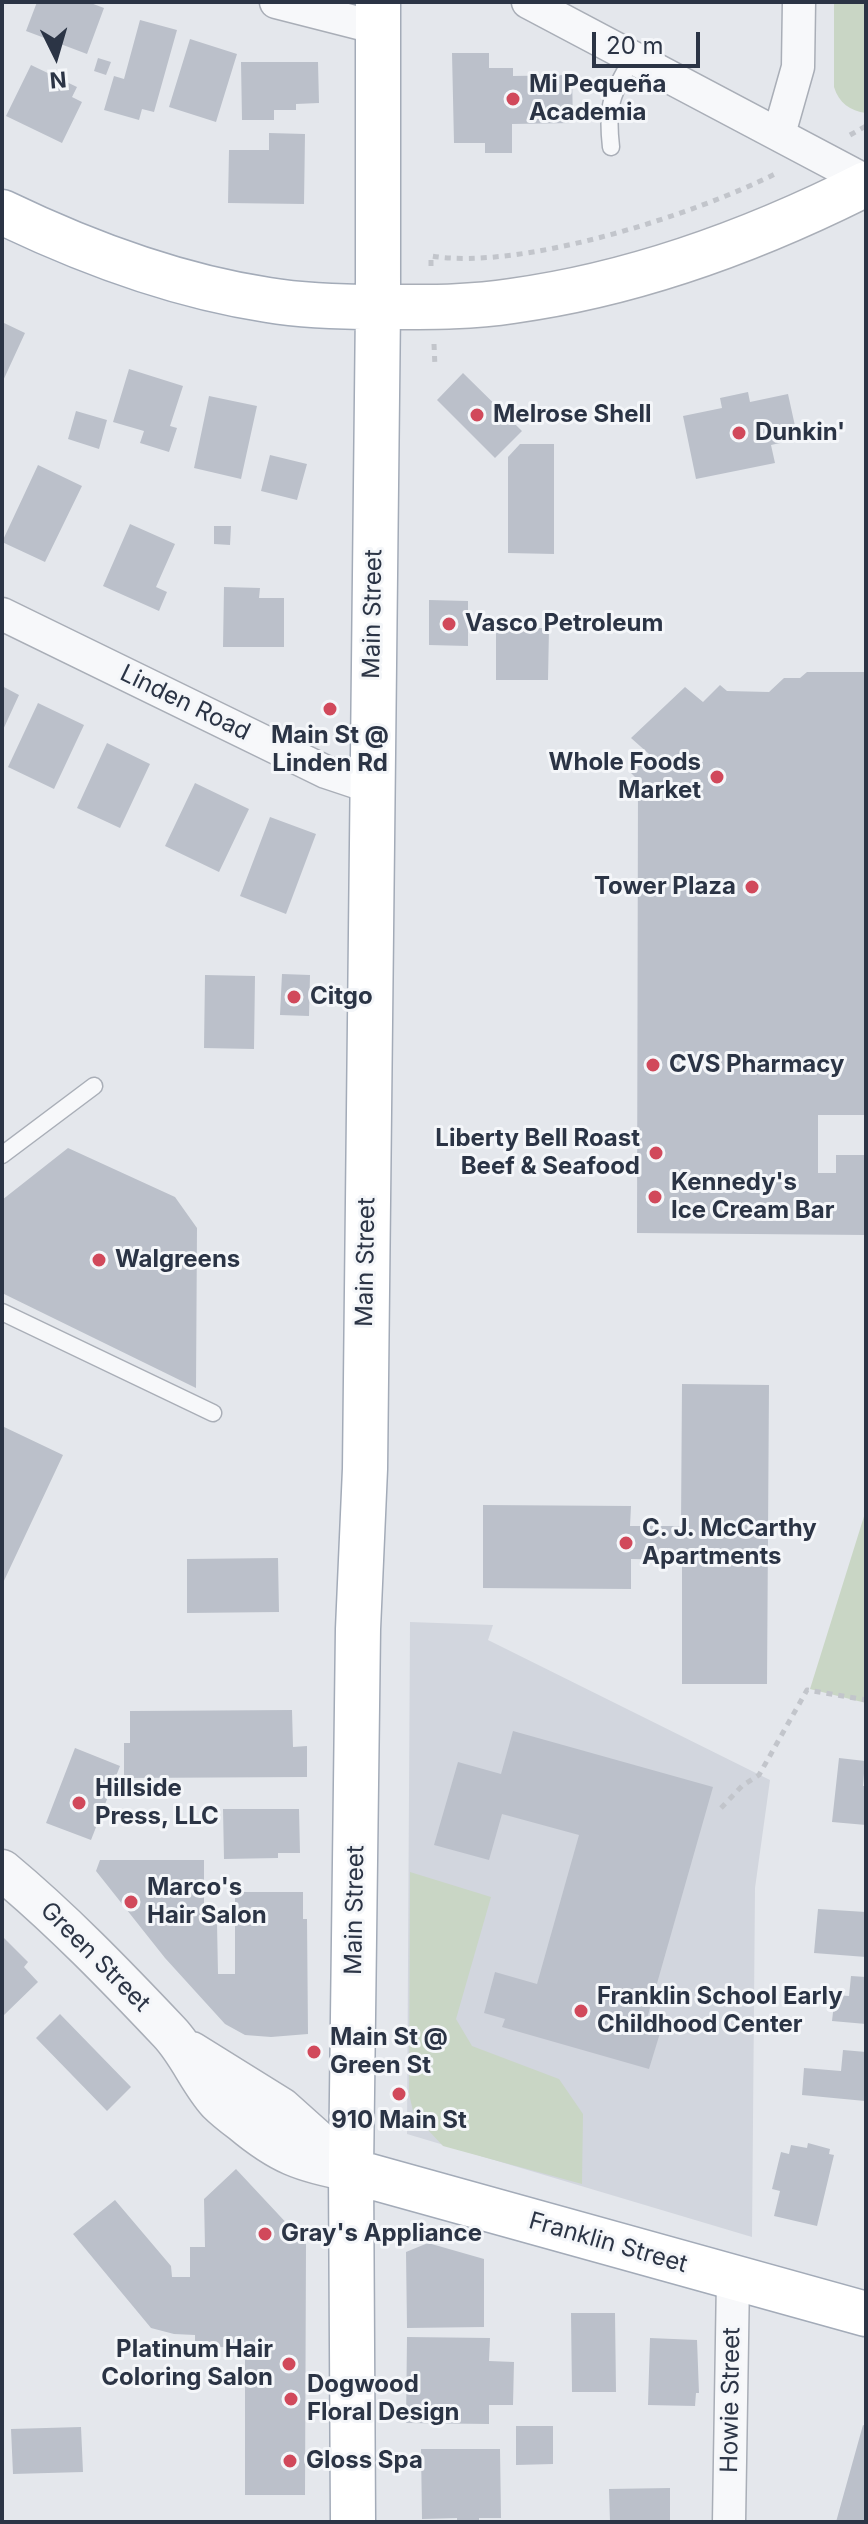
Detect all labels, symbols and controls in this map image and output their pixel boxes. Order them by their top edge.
north arrow [16,16,96,96]
scale bar [596,16,704,66]
text: 20 m [606,31,664,60]
text: N [49,66,68,94]
place label: Mi Pequeña Academia [529,71,666,127]
marker: Mi Pequeña Academia [504,90,522,108]
place label: Melrose Shell [493,401,651,429]
marker: Melrose Shell [468,406,486,424]
place label: Dunkin' [755,419,845,447]
marker: Dunkin' [730,424,748,442]
street label: Main Street [357,549,389,679]
place label: Vasco Petroleum [465,610,663,638]
marker: Vasco Petroleum [440,615,458,633]
street label: Linden Road [115,659,255,747]
marker: Main St @ Linden Rd [321,700,339,718]
place label: Main St @ Linden Rd [271,722,389,778]
place label: Whole Foods Market [549,749,701,805]
marker: Whole Foods Market [708,768,726,786]
place label: Tower Plaza [594,873,736,901]
marker: Tower Plaza [743,878,761,896]
place label: Citgo [310,983,373,1011]
marker: Citgo [285,988,303,1006]
place label: CVS Pharmacy [669,1051,844,1079]
marker: CVS Pharmacy [644,1056,662,1074]
place label: Liberty Bell Roast Beef & Seafood [435,1125,640,1181]
marker: Liberty Bell Roast Beef & Seafood [647,1144,665,1162]
place label: Kennedy's Ice Cream Bar [671,1169,834,1225]
marker: Kennedy's Ice Cream Bar [646,1188,664,1206]
street label: Main Street [350,1197,382,1327]
place label: Walgreens [115,1246,240,1274]
marker: Walgreens [90,1251,108,1269]
place label: C. J. McCarthy Apartments [642,1515,817,1571]
marker: C. J. McCarthy Apartments [617,1534,635,1552]
place label: Hillside Press, LLC [95,1775,219,1831]
marker: Hillside Press, LLC [70,1794,88,1812]
street label: Main Street [339,1845,371,1975]
place label: Marco's Hair Salon [147,1874,267,1930]
marker: Marco's Hair Salon [122,1893,140,1911]
street label: Green Street [34,1896,156,2018]
place label: Franklin School Early Childhood Center [597,1983,843,2039]
marker: Franklin School Early Childhood Center [572,2002,590,2020]
place label: Main St @ Green St [330,2024,448,2080]
marker: Main St @ Green St [305,2043,323,2061]
marker: 910 Main St [390,2085,408,2103]
place label: 910 Main St [331,2107,467,2135]
street label: Franklin Street [525,2207,691,2279]
place label: Gray's Appliance [281,2220,482,2248]
marker: Gray's Appliance [256,2225,274,2243]
street label: Howie Street [715,2327,747,2473]
place label: Platinum Hair Coloring Salon [101,2336,273,2392]
marker: Platinum Hair Coloring Salon [280,2355,298,2373]
place label: Dogwood Floral Design [307,2371,460,2427]
marker: Dogwood Floral Design [282,2390,300,2408]
place label: Gloss Spa [306,2447,423,2475]
marker: Gloss Spa [281,2452,299,2470]

